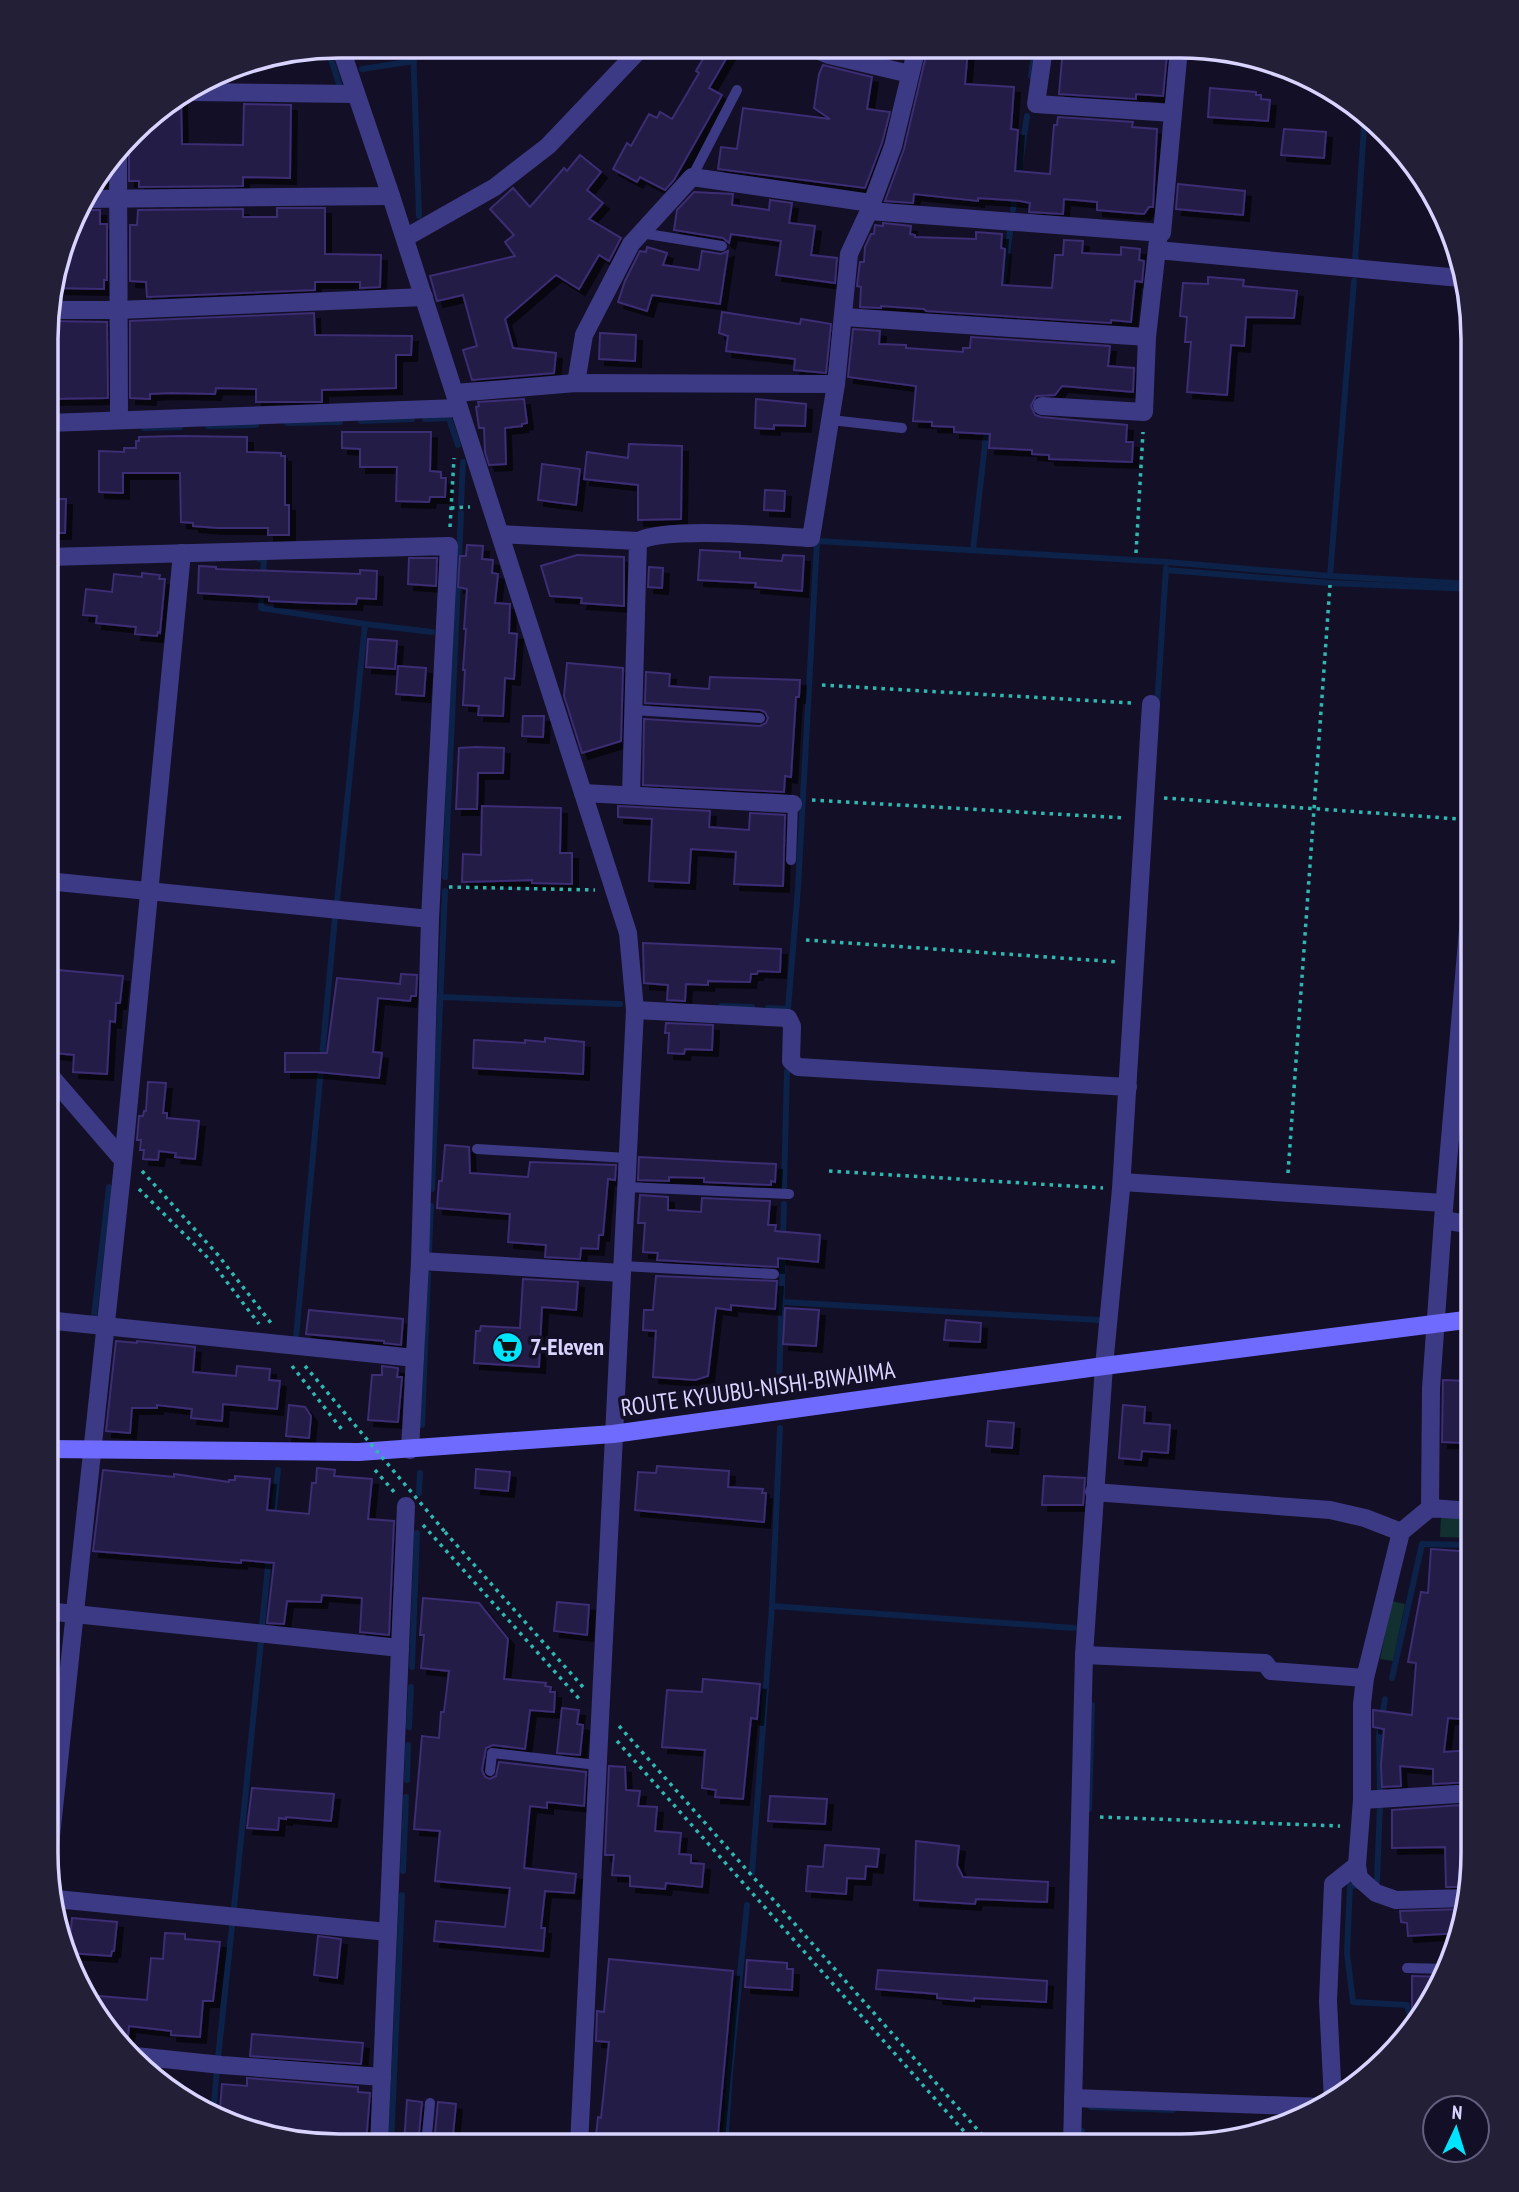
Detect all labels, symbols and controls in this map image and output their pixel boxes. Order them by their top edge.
supermarket icon: 7-Eleven [490,1330,524,1364]
place label: 7-Eleven [530,1331,604,1362]
street label: ROUTE KYUUBU-NISHI-BIWAJIMA [619,1354,898,1423]
north arrow [1421,2094,1491,2164]
text: N [1451,2100,1463,2124]

